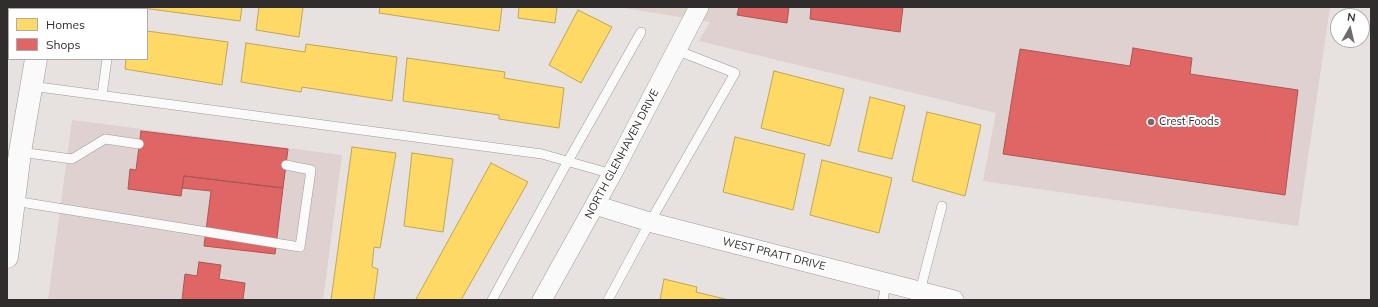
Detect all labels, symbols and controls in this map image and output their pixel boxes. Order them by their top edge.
legend [8,8,148,60]
north arrow [1330,8,1370,48]
text: N [1346,10,1357,25]
text: Homes [46,17,85,32]
text: Shops [46,37,81,52]
street label: NORTH GLENHAVEN DRIVE [582,87,662,221]
place label: Crest Foods [1159,115,1219,129]
marker: Crest Foods [1146,117,1156,127]
street label: WEST PRATT DRIVE [721,235,827,273]

